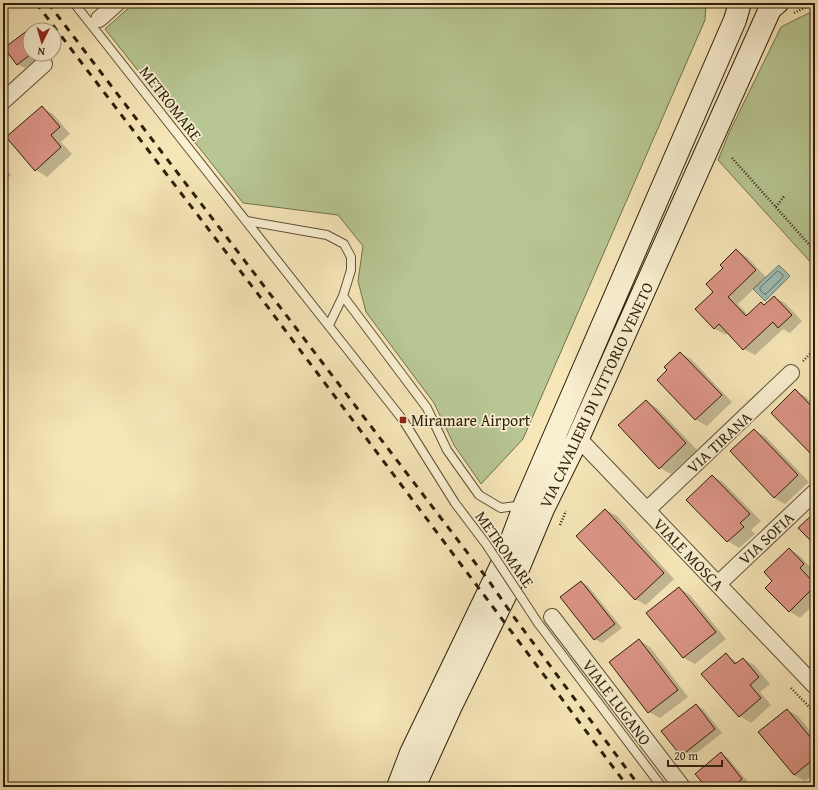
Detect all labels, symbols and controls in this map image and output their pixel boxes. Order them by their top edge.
north arrow [22,22,62,62]
text: N [36,44,45,60]
street label: METROMARE [134,60,208,146]
street label: VIA CAVALIERI DI VITTORIO VENETO [533,278,659,512]
street label: VIA TIRANA [681,405,757,479]
place label: Miramare Airport [411,408,531,432]
marker: Miramare Airport [398,415,408,425]
street label: METROMARE [470,506,540,592]
street label: VIA SOFIA [733,506,799,570]
street label: VIALE MOSCA [648,512,730,596]
street label: VIALE LUGANO [577,654,657,750]
scale bar [668,742,722,768]
text: 20 m [674,747,698,764]

